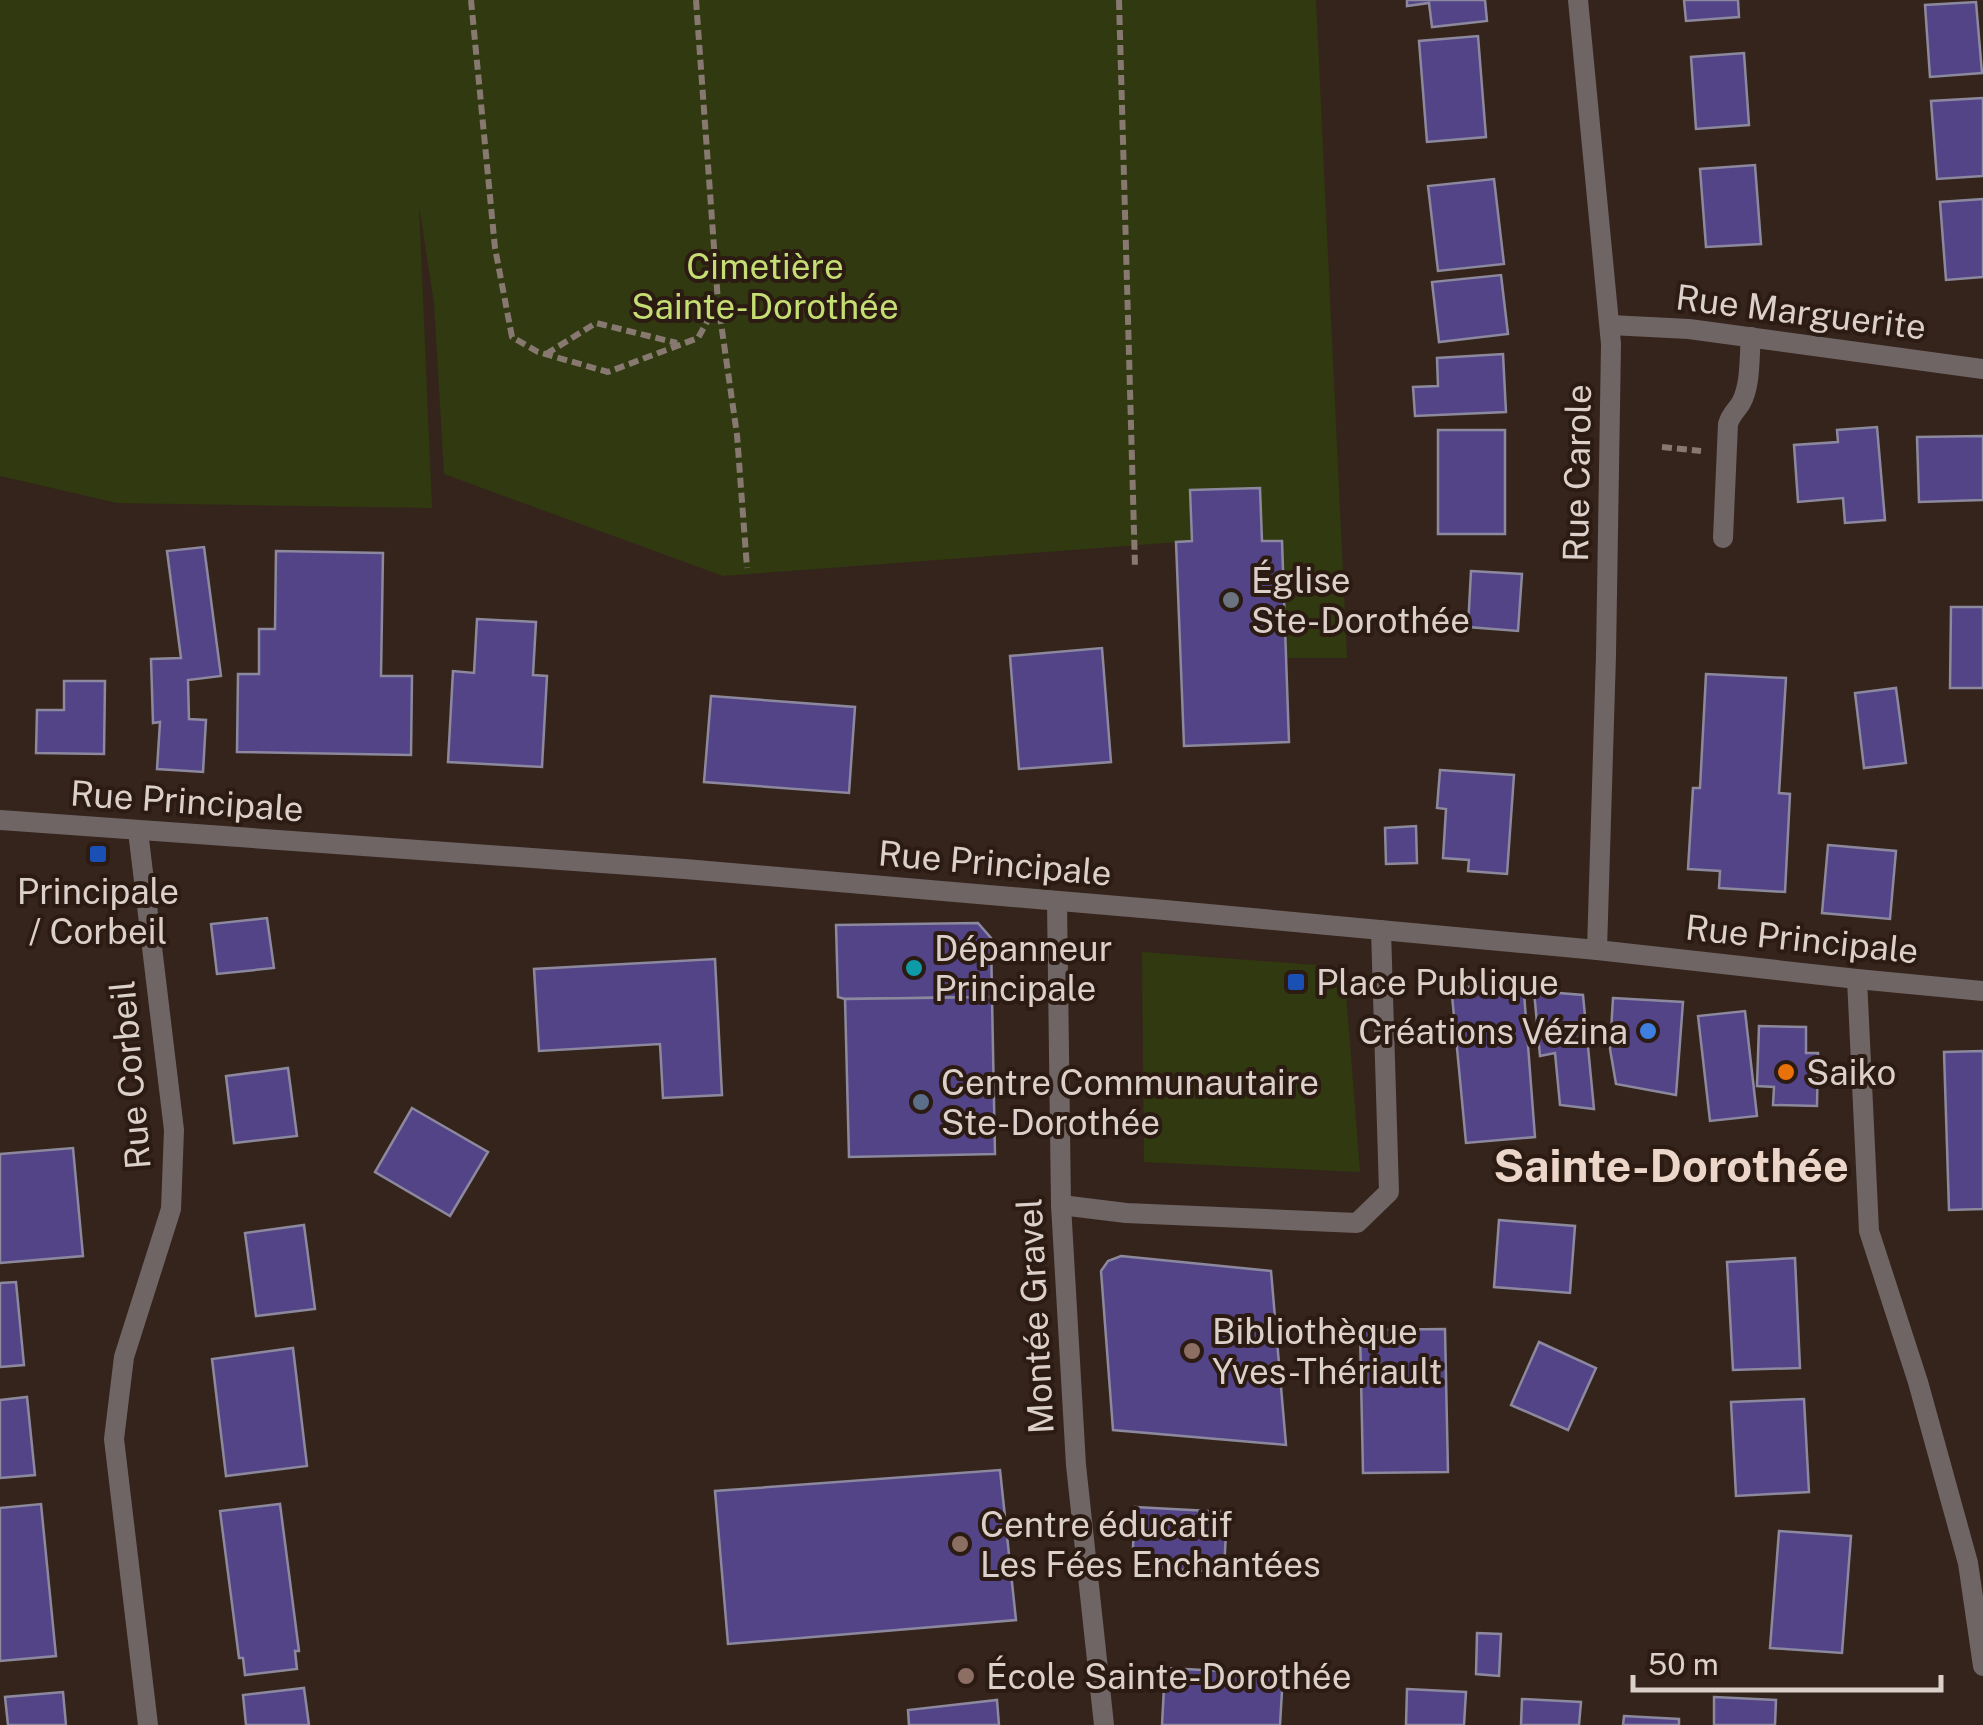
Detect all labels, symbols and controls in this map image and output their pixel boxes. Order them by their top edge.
park label: Cimetière Sainte-Dorothée [631,246,899,327]
street label: Rue Marguerite [1673,276,1929,348]
street label: Rue Carole [1555,384,1599,562]
place label: Église Ste-Dorothée [1251,559,1470,641]
marker: Église Ste-Dorothée [1220,589,1242,611]
street label: Rue Principale [69,772,305,830]
street label: Rue Principale [877,832,1113,894]
marker: Principale / Corbeil [87,843,109,865]
place label: Principale / Corbeil [17,871,179,952]
street label: Rue Principale [1683,906,1921,972]
place label: Dépanneur Principale [934,928,1112,1009]
marker: Dépanneur Principale [903,957,925,979]
place label: Place Publique [1316,962,1559,1003]
marker: Place Publique [1285,971,1307,993]
street label: Rue Corbeil [101,979,159,1171]
place label: Créations Vézina [1358,1011,1628,1052]
marker: Créations Vézina [1637,1020,1659,1042]
place label: Saiko [1806,1052,1896,1093]
marker: Saiko [1775,1061,1797,1083]
place label: Centre Communautaire Ste-Dorothée [941,1062,1319,1143]
marker: Centre Communautaire Ste-Dorothée [910,1091,932,1113]
district label: Sainte-Dorothée [1493,1139,1849,1192]
street label: Montée Gravel [1008,1197,1062,1435]
place label: Bibliothèque Yves-Thériault [1212,1311,1442,1392]
marker: Bibliothèque Yves-Thériault [1181,1340,1203,1362]
place label: Centre éducatif Les Fées Enchantées [980,1504,1321,1585]
marker: Centre éducatif Les Fées Enchantées [949,1533,971,1555]
scale bar [1633,1630,1940,1692]
text: 50 m [1648,1646,1719,1682]
place label: École Sainte-Dorothée [986,1655,1351,1697]
marker: École Sainte-Dorothée [955,1665,977,1687]

